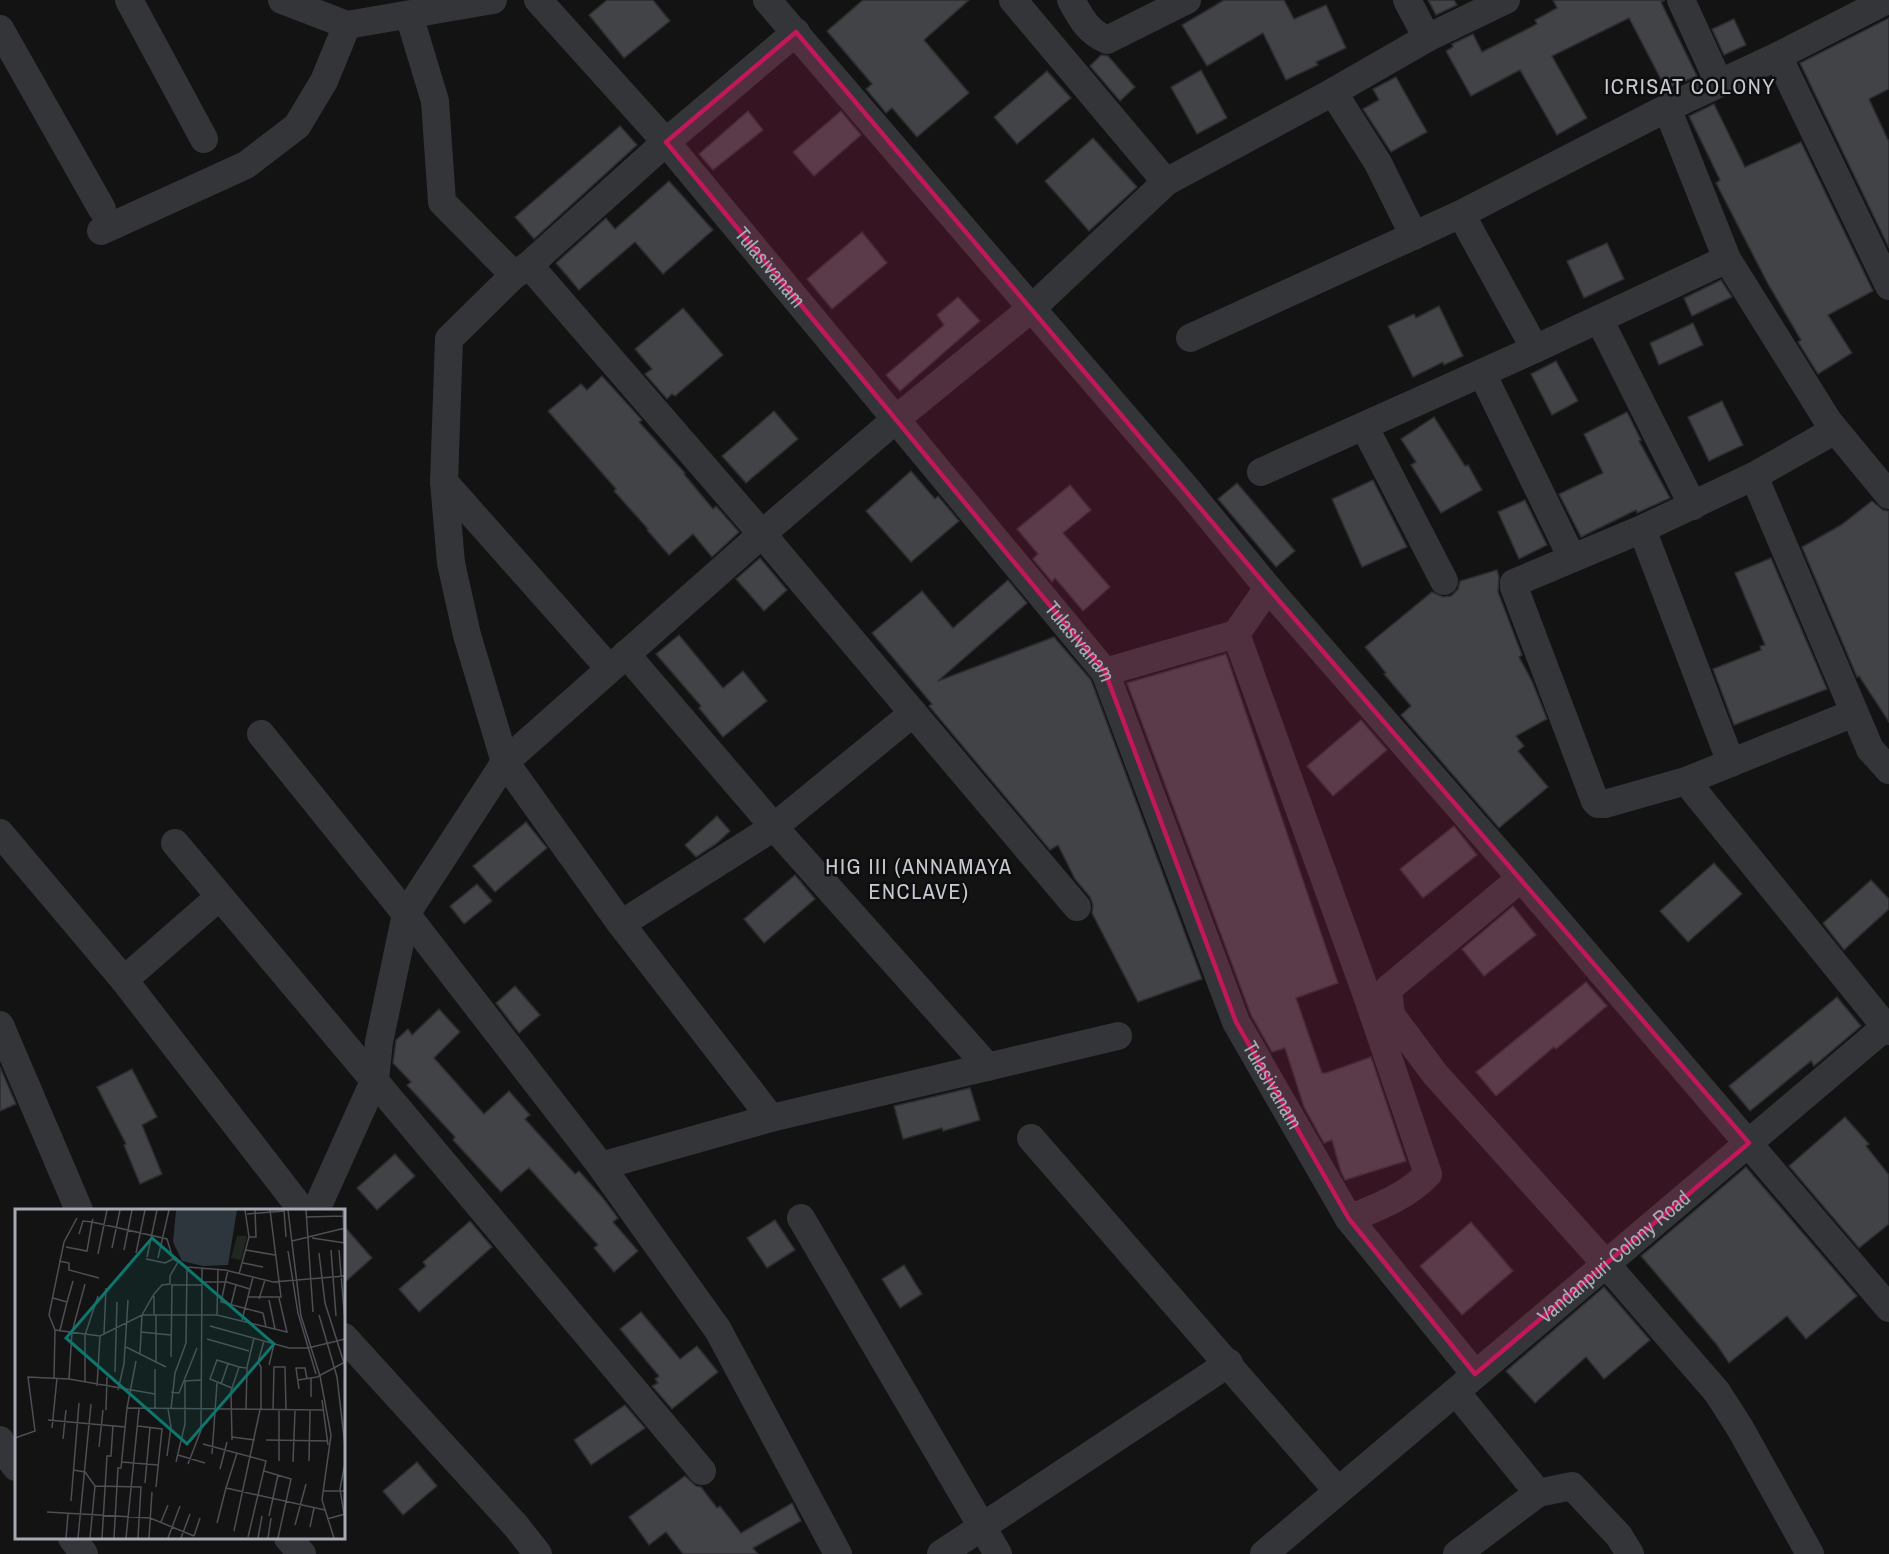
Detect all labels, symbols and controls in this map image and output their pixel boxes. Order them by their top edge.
district label: ICRISAT COLONY [1604,71,1776,101]
street label: Tulasivanam [728,220,812,314]
street label: Tulasivanam [1038,595,1122,686]
district label: HIG III (ANNAMAYA ENCLAVE) [825,851,1013,906]
street label: Tulasivanam [1236,1036,1309,1134]
street label: Vandanpuri Colony Road [1531,1184,1696,1330]
inset map [15,1209,345,1539]

